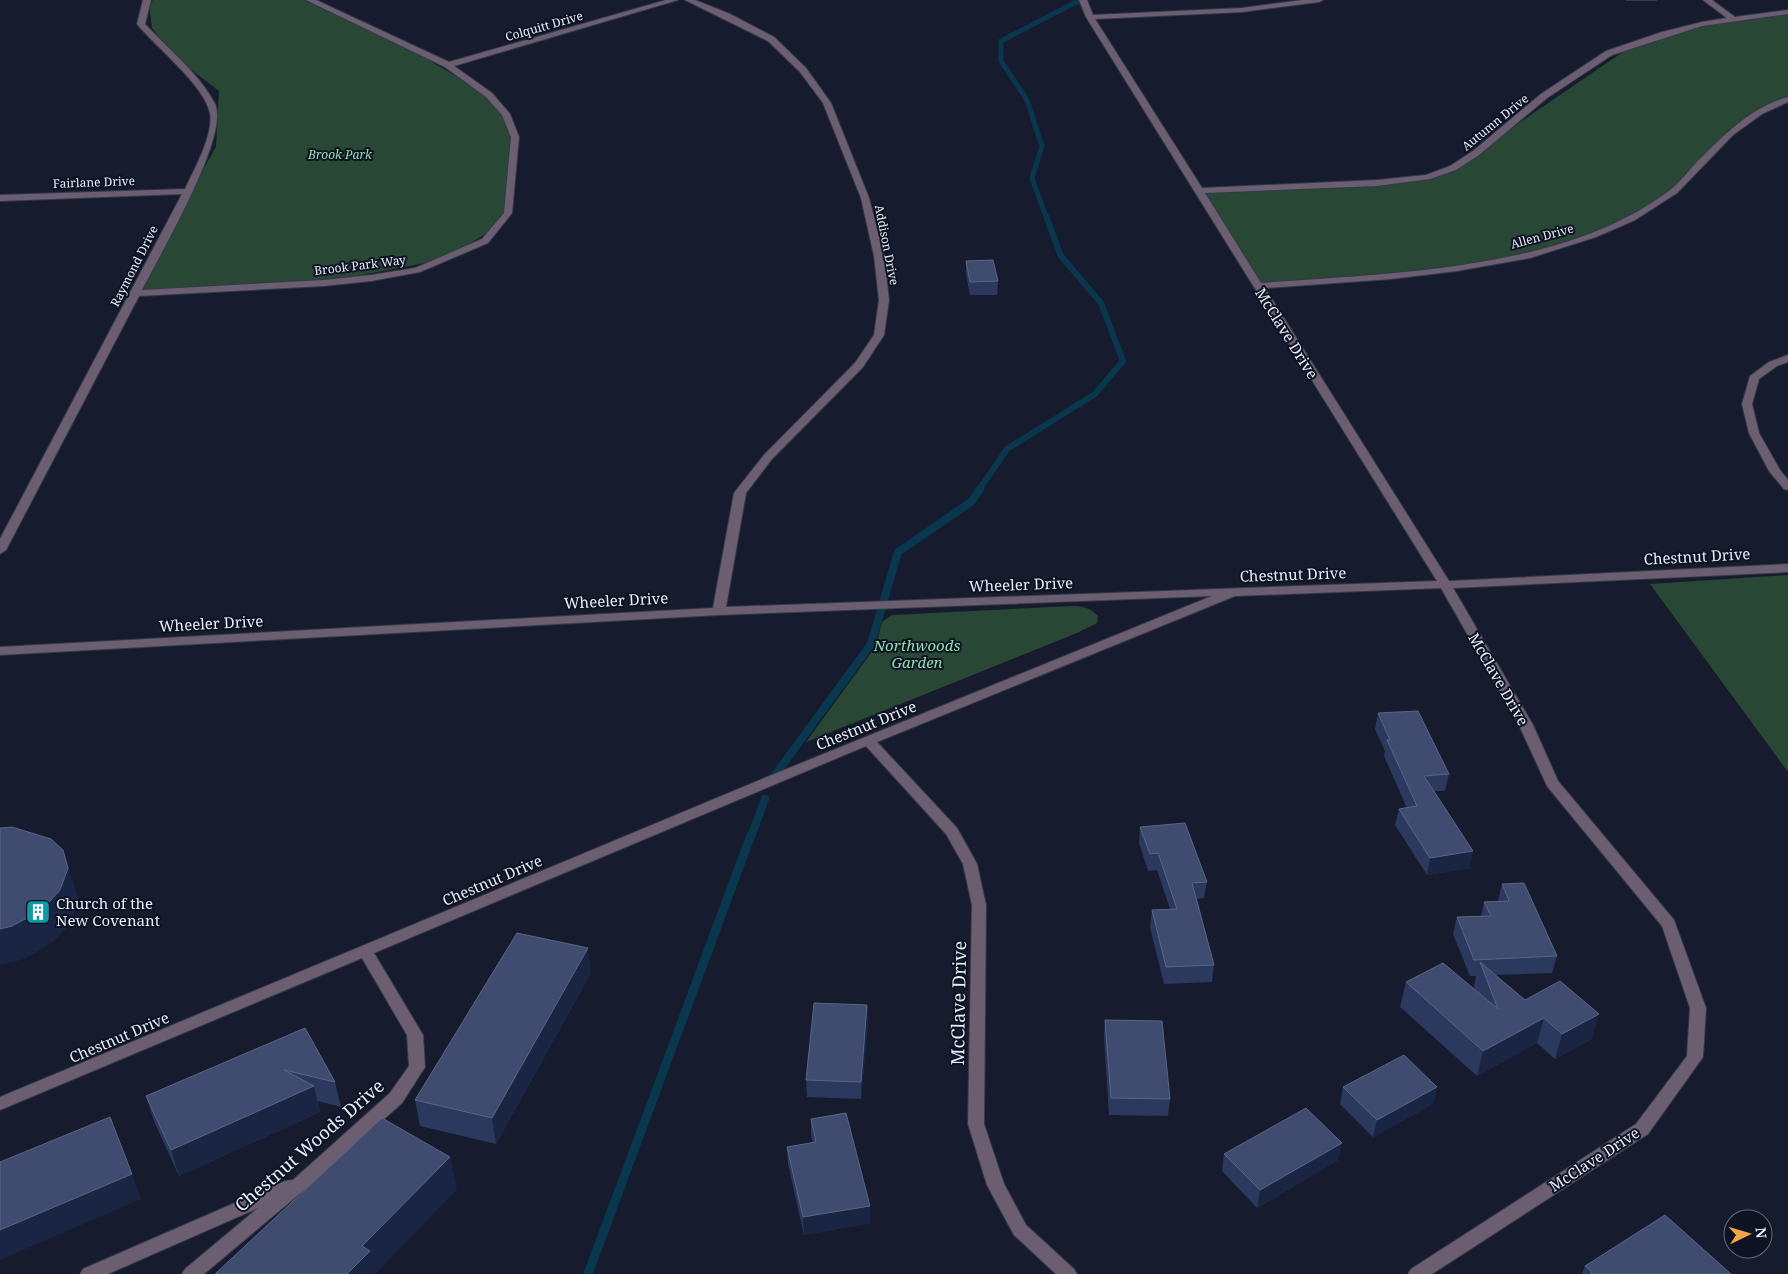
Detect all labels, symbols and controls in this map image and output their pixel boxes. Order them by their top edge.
street label: Colquitt Drive [503,7,585,45]
street label: Autumn Drive [1458,90,1532,154]
park label: Brook Park [307,146,373,163]
street label: Fairlane Drive [53,172,135,192]
street label: Addison Drive [871,203,903,287]
street label: Allen Drive [1509,219,1575,253]
street label: Raymond Drive [106,222,162,310]
street label: Brook Park Way [313,251,407,279]
street label: McClave Drive [1251,284,1323,382]
street label: Chestnut Drive [1643,543,1751,569]
street label: Chestnut Drive [1239,562,1347,586]
street label: Wheeler Drive [968,572,1074,596]
street label: Wheeler Drive [563,587,669,613]
street label: Wheeler Drive [158,610,264,636]
street label: McClave Drive [1464,629,1534,729]
park label: Northwoods Garden [873,635,960,672]
street label: Chestnut Drive [813,696,919,754]
street label: Chestnut Drive [439,850,545,910]
place label: Church of the New Covenant [56,893,160,930]
building icon: Church of the New Covenant [25,899,51,925]
street label: McClave Drive [945,940,971,1066]
street label: Chestnut Drive [66,1007,172,1067]
street label: Chestnut Woods Drive [229,1073,389,1217]
street label: McClave Drive [1545,1122,1643,1196]
north arrow [1723,1209,1773,1259]
text: N [1752,1226,1771,1239]

